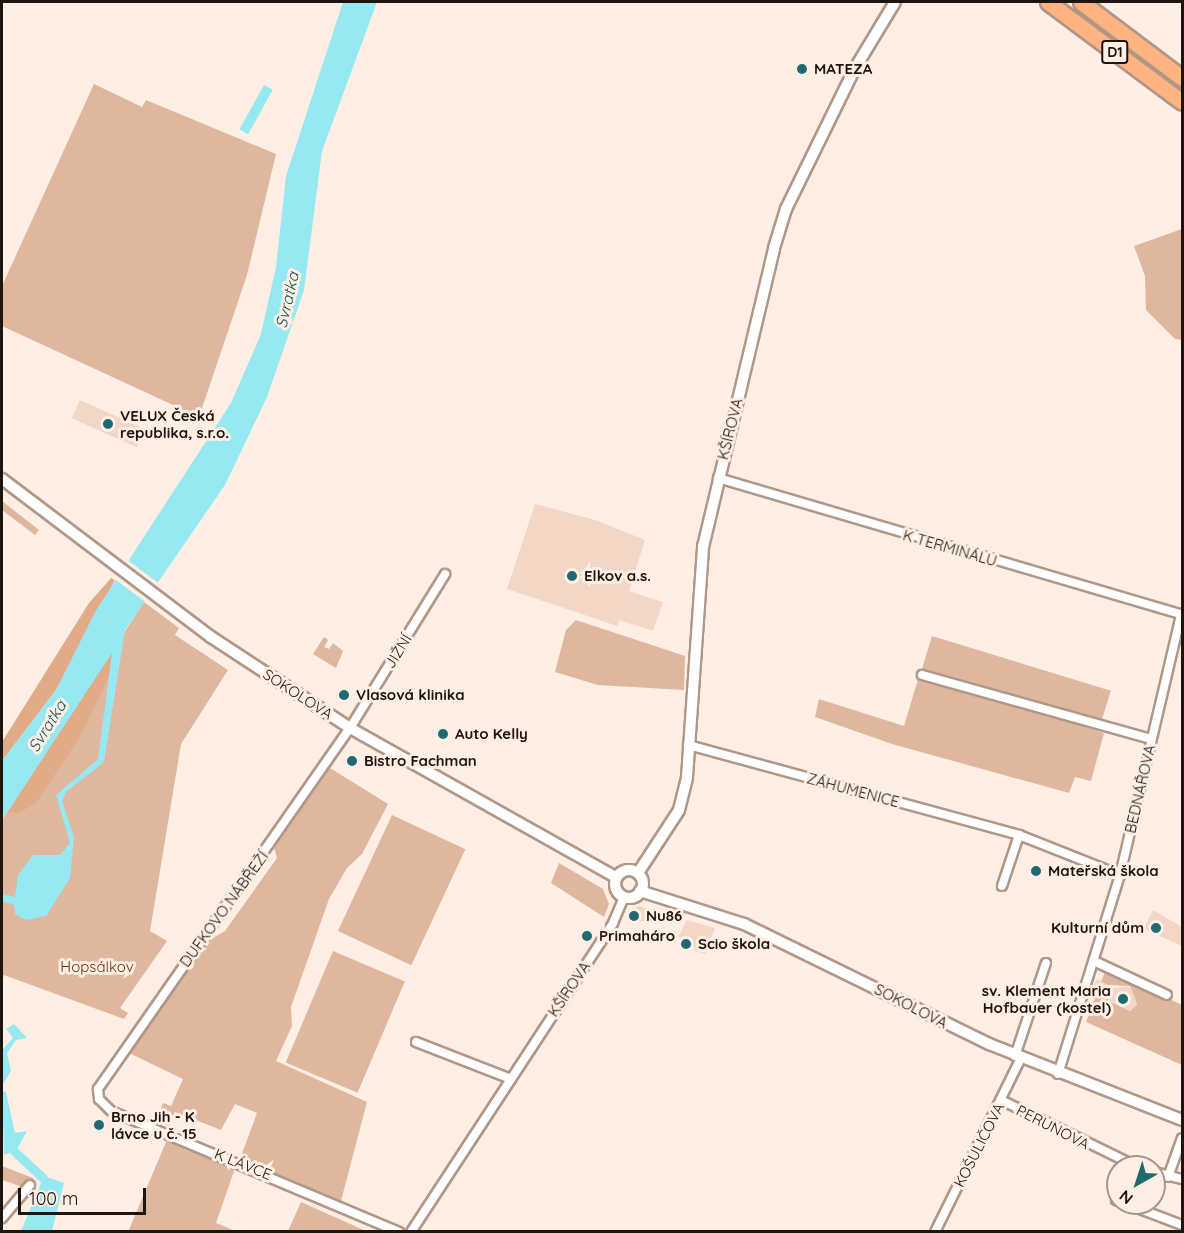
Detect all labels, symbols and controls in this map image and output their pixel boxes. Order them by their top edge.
road number: D1 [1100,41,1130,63]
place label: MATEZA [814,60,872,78]
marker: MATEZA [795,62,809,76]
water label: Svratka [271,270,303,330]
street label: KŠÍROVA [714,396,746,462]
place label: VELUX Česká republika, s.r.o. [120,406,229,441]
marker: VELUX Česká republika, s.r.o. [101,417,115,431]
street label: K TERMINÁLU [901,526,999,570]
place label: Elkov a.s. [584,567,651,585]
marker: Elkov a.s. [565,569,579,583]
street label: JIŽNÍ [381,631,415,671]
street label: SOKOLOVA [260,665,336,723]
place label: Vlasová klinika [356,686,465,704]
marker: Vlasová klinika [337,688,351,702]
water label: Svratka [24,697,70,755]
place label: Auto Kelly [455,725,528,743]
marker: Auto Kelly [436,727,450,741]
street label: BEDNÁŘOVA [1121,743,1159,835]
place label: Bistro Fachman [364,752,477,770]
marker: Bistro Fachman [345,754,359,768]
street label: ZÁHUMENICE [805,769,901,811]
street label: DUFKOVO NÁBŘEŽÍ [176,848,272,970]
place label: Mateřská škola [1048,862,1159,880]
marker: Mateřská škola [1029,864,1043,878]
place label: Nu86 [646,907,682,925]
marker: Nu86 [627,909,641,923]
place label: Kulturní dům [1051,919,1144,937]
marker: Kulturní dům [1149,921,1163,935]
place label: Primaháro [599,927,675,945]
marker: Primaháro [580,929,594,943]
place label: Scio škola [698,935,770,953]
marker: Scio škola [679,937,693,951]
park label: Hopsálkov [60,958,134,976]
street label: KŠÍROVA [544,958,594,1020]
street label: SOKOLOVA [872,980,950,1032]
place label: sv. Klement Maria Hofbauer (kostel) [982,981,1111,1016]
marker: sv. Klement Maria Hofbauer (kostel) [1116,992,1130,1006]
street label: KOŠULIČOVA [950,1100,1008,1190]
street label: PERUNOVA [1013,1101,1093,1153]
place label: Brno Jih - K lávce u č. 15 [111,1107,197,1142]
marker: Brno Jih - K lávce u č. 15 [92,1118,106,1132]
street label: K LÁVCE [212,1144,274,1184]
north arrow [1106,1155,1166,1215]
scale bar [21,1176,148,1214]
text: N [1115,1186,1137,1209]
text: 100 m [29,1187,78,1210]

